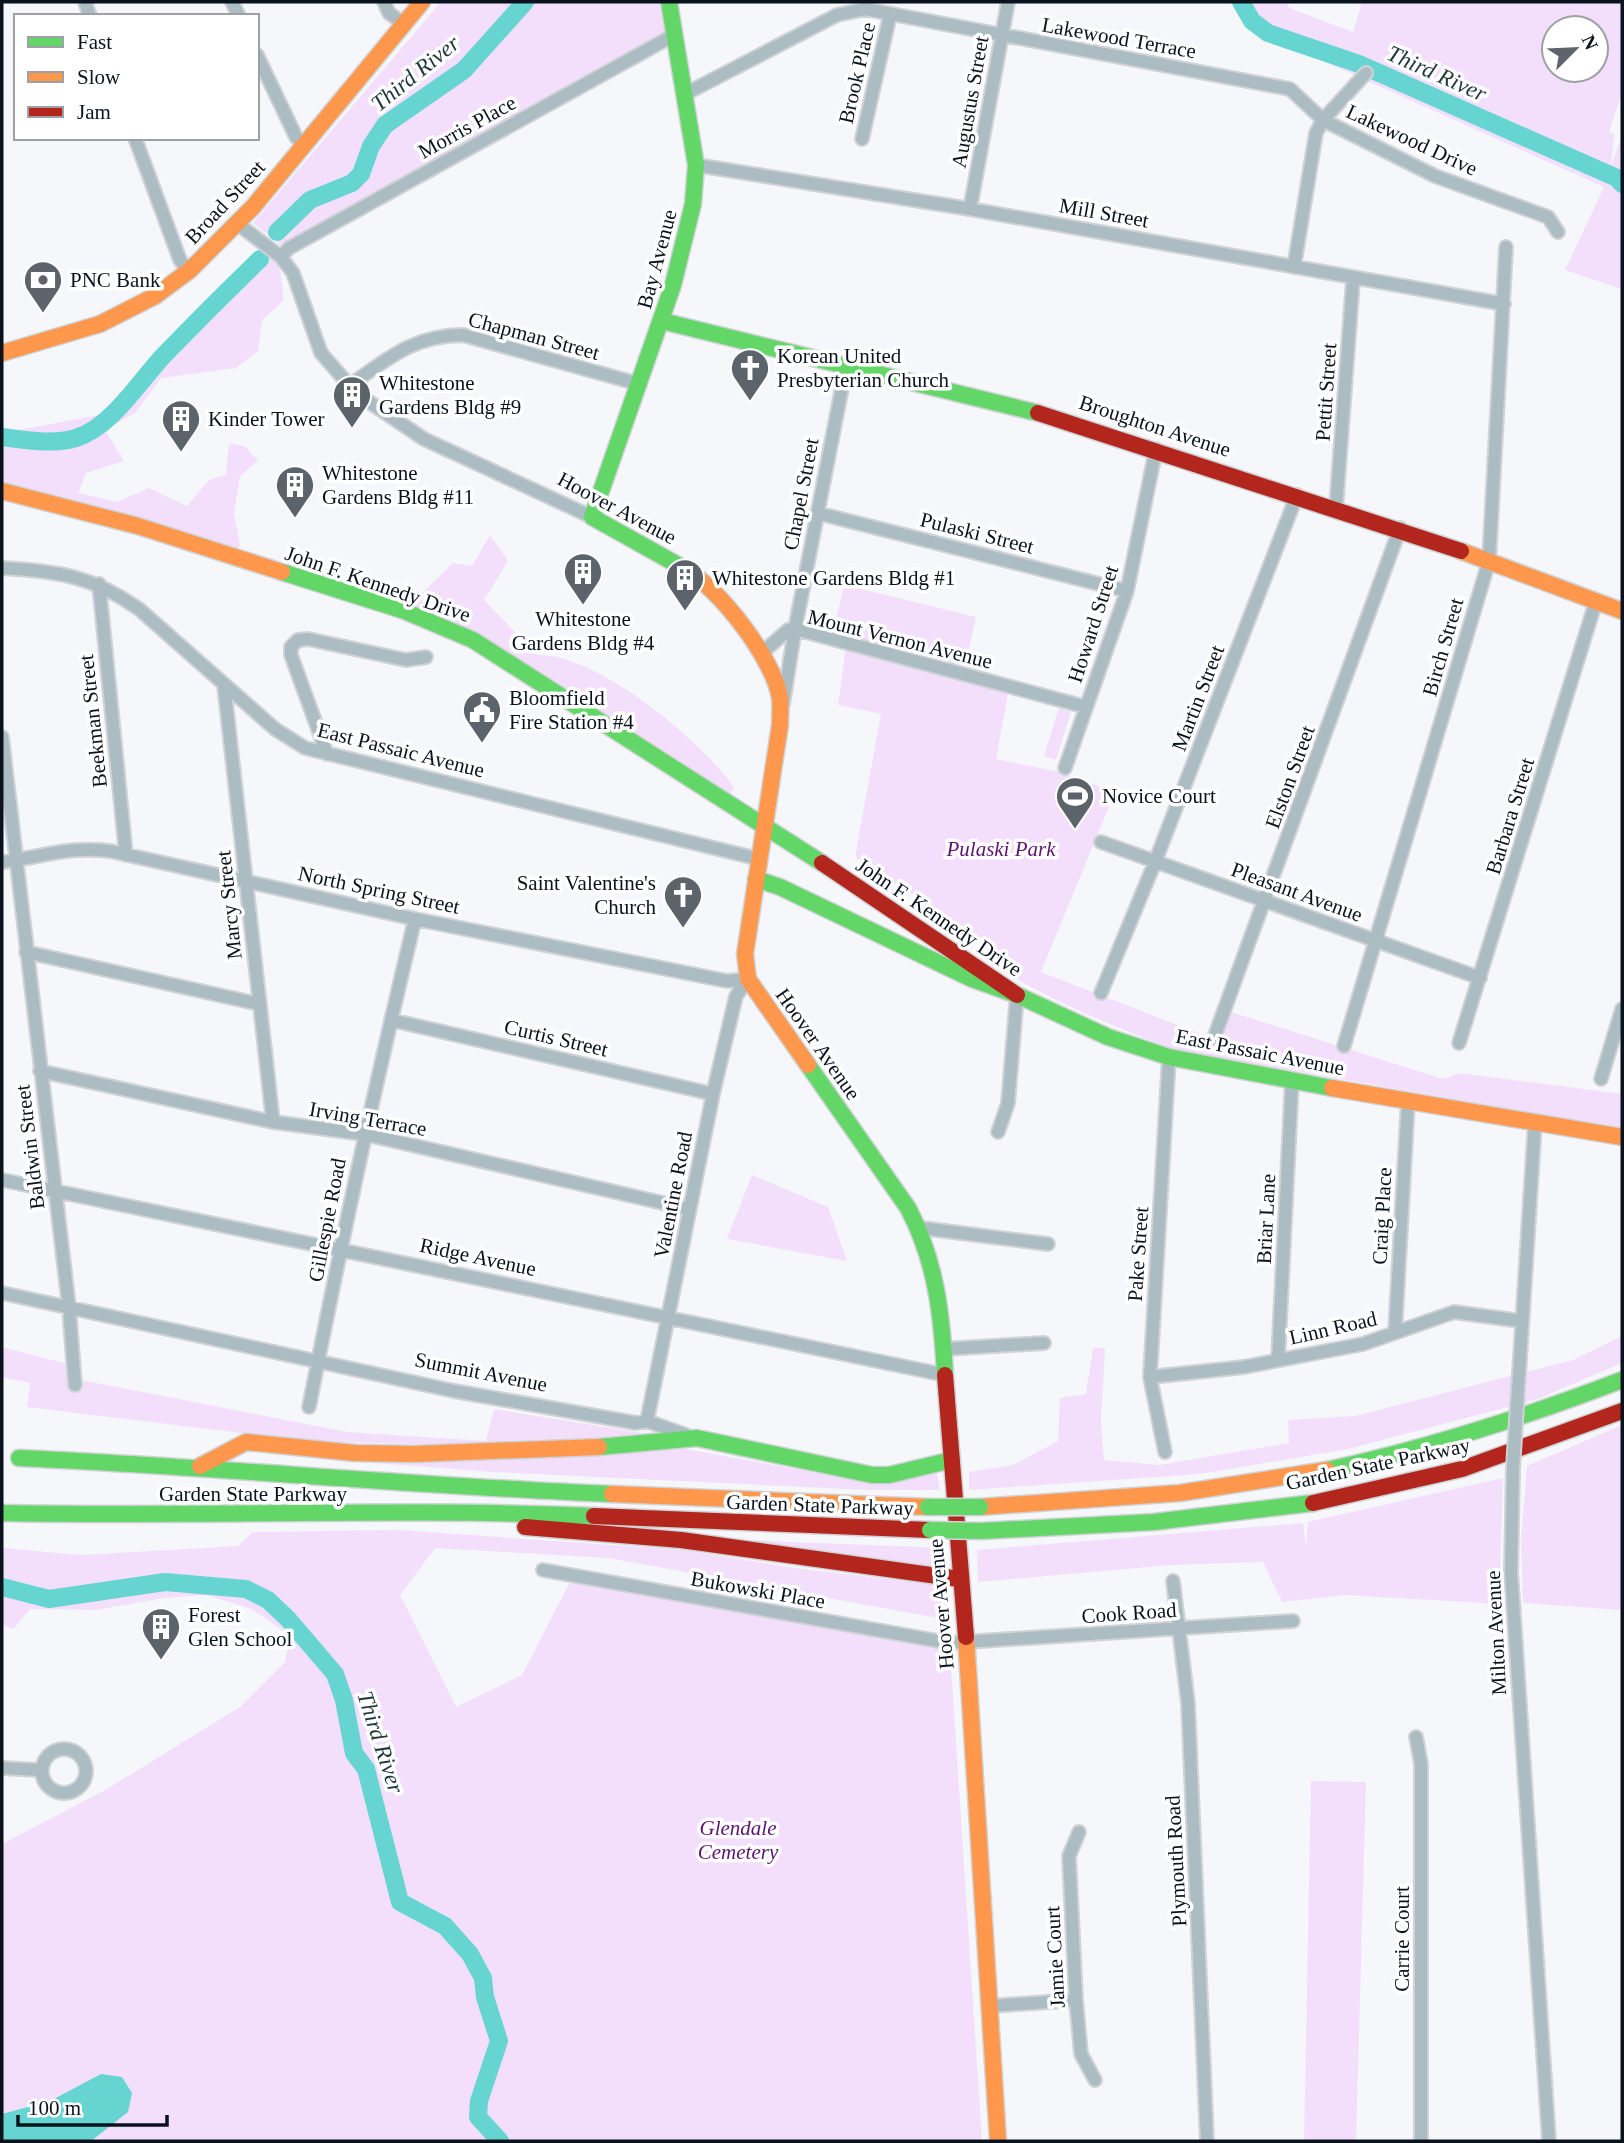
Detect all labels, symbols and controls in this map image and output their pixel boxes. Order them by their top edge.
street label: Lakewood Terrace [1040,13,1198,63]
legend [14,14,259,140]
north arrow [1540,14,1610,84]
street label: Brook Place [834,20,880,126]
text: Fast [77,30,112,54]
water label: Third River [366,30,465,116]
text: N [1578,32,1603,53]
street label: Augustus Street [947,34,993,170]
water label: Third River [1383,41,1491,107]
text: Slow [77,65,121,89]
street label: Morris Place [414,90,520,164]
street label: Lakewood Drive [1343,99,1481,181]
text: Jam [77,100,111,124]
street label: Broad Street [180,155,270,249]
street label: Mill Street [1057,193,1151,233]
street label: Bay Avenue [632,207,682,311]
bank icon: PNC Bank [22,259,64,314]
place label: PNC Bank [70,268,161,292]
street label: Chapman Street [466,307,602,365]
street label: Pettit Street [1311,342,1341,442]
place label: Korean United Presbyterian Church [777,344,950,392]
church icon: Korean United Presbyterian Church [729,347,771,402]
place label: Whitestone Gardens Bldg #9 [379,371,521,419]
building icon: Whitestone Gardens Bldg #9 [331,374,373,429]
street label: Broughton Avenue [1076,390,1234,462]
building icon: Kinder Tower [160,398,202,453]
place label: Kinder Tower [208,407,325,431]
street label: Chapel Street [778,436,824,552]
place label: Whitestone Gardens Bldg #11 [322,461,474,509]
building icon: Whitestone Gardens Bldg #11 [274,464,316,519]
street label: Hoover Avenue [554,467,680,549]
street label: Pulaski Street [918,507,1036,559]
street label: John F. Kennedy Drive [282,541,474,627]
building icon: Whitestone Gardens Bldg #4 [562,551,604,606]
building icon: Whitestone Gardens Bldg #1 [664,557,706,612]
street label: Howard Street [1063,562,1123,686]
place label: Whitestone Gardens Bldg #1 [712,566,955,590]
street label: Birch Street [1418,595,1468,699]
street label: Mount Vernon Avenue [805,604,995,674]
place label: Whitestone Gardens Bldg #4 [512,607,655,655]
street label: Martin Street [1167,642,1229,754]
street label: Beekman Street [74,653,112,789]
place label: Bloomfield Fire Station #4 [509,686,634,734]
public building icon: Bloomfield Fire Station #4 [461,689,503,744]
street label: East Passaic Avenue [315,718,487,782]
street label: Elston Street [1260,722,1320,832]
street label: Barbara Street [1481,755,1539,877]
sports icon: Novice Court [1054,775,1096,830]
place label: Novice Court [1102,784,1216,808]
park label: Pulaski Park [945,837,1056,861]
street label: Marcy Street [211,849,247,960]
street label: John F. Kennedy Drive [852,853,1026,981]
street label: Pleasant Avenue [1228,857,1366,927]
street label: North Spring Street [296,861,462,919]
place label: Saint Valentine's Church [517,871,656,919]
church icon: Saint Valentine's Church [662,874,704,929]
street label: Hoover Avenue [771,984,865,1104]
street label: Curtis Street [502,1014,610,1062]
street label: East Passaic Avenue [1174,1024,1346,1080]
street label: Baldwin Street [10,1083,50,1211]
street label: Irving Terrace [307,1097,429,1141]
street label: Valentine Road [649,1129,697,1261]
street label: Gillespie Road [303,1156,351,1284]
street label: Craig Place [1367,1167,1397,1265]
street label: Briar Lane [1252,1173,1280,1265]
street label: Pake Street [1123,1206,1153,1302]
street label: Ridge Avenue [418,1233,538,1281]
street label: Linn Road [1287,1306,1380,1350]
street label: Summit Avenue [413,1347,549,1397]
street label: Garden State Parkway [1284,1433,1473,1495]
street label: Garden State Parkway [159,1482,347,1506]
street label: Garden State Parkway [726,1490,915,1520]
street label: Hoover Avenue [923,1538,959,1670]
street label: Bukowski Place [689,1566,827,1614]
street label: Milton Avenue [1481,1570,1511,1696]
street label: Cook Road [1081,1598,1178,1628]
place label: Forest Glen School [188,1603,293,1651]
building icon: Forest Glen School [140,1606,182,1661]
water label: Third River [352,1688,409,1797]
street label: Plymouth Road [1161,1794,1191,1927]
park label: Glendale Cemetery [698,1816,779,1864]
street label: Carrie Court [1390,1886,1414,1992]
street label: Jamie Court [1040,1905,1070,2009]
scale bar [18,2084,166,2128]
text: 100 m [28,2096,81,2120]

